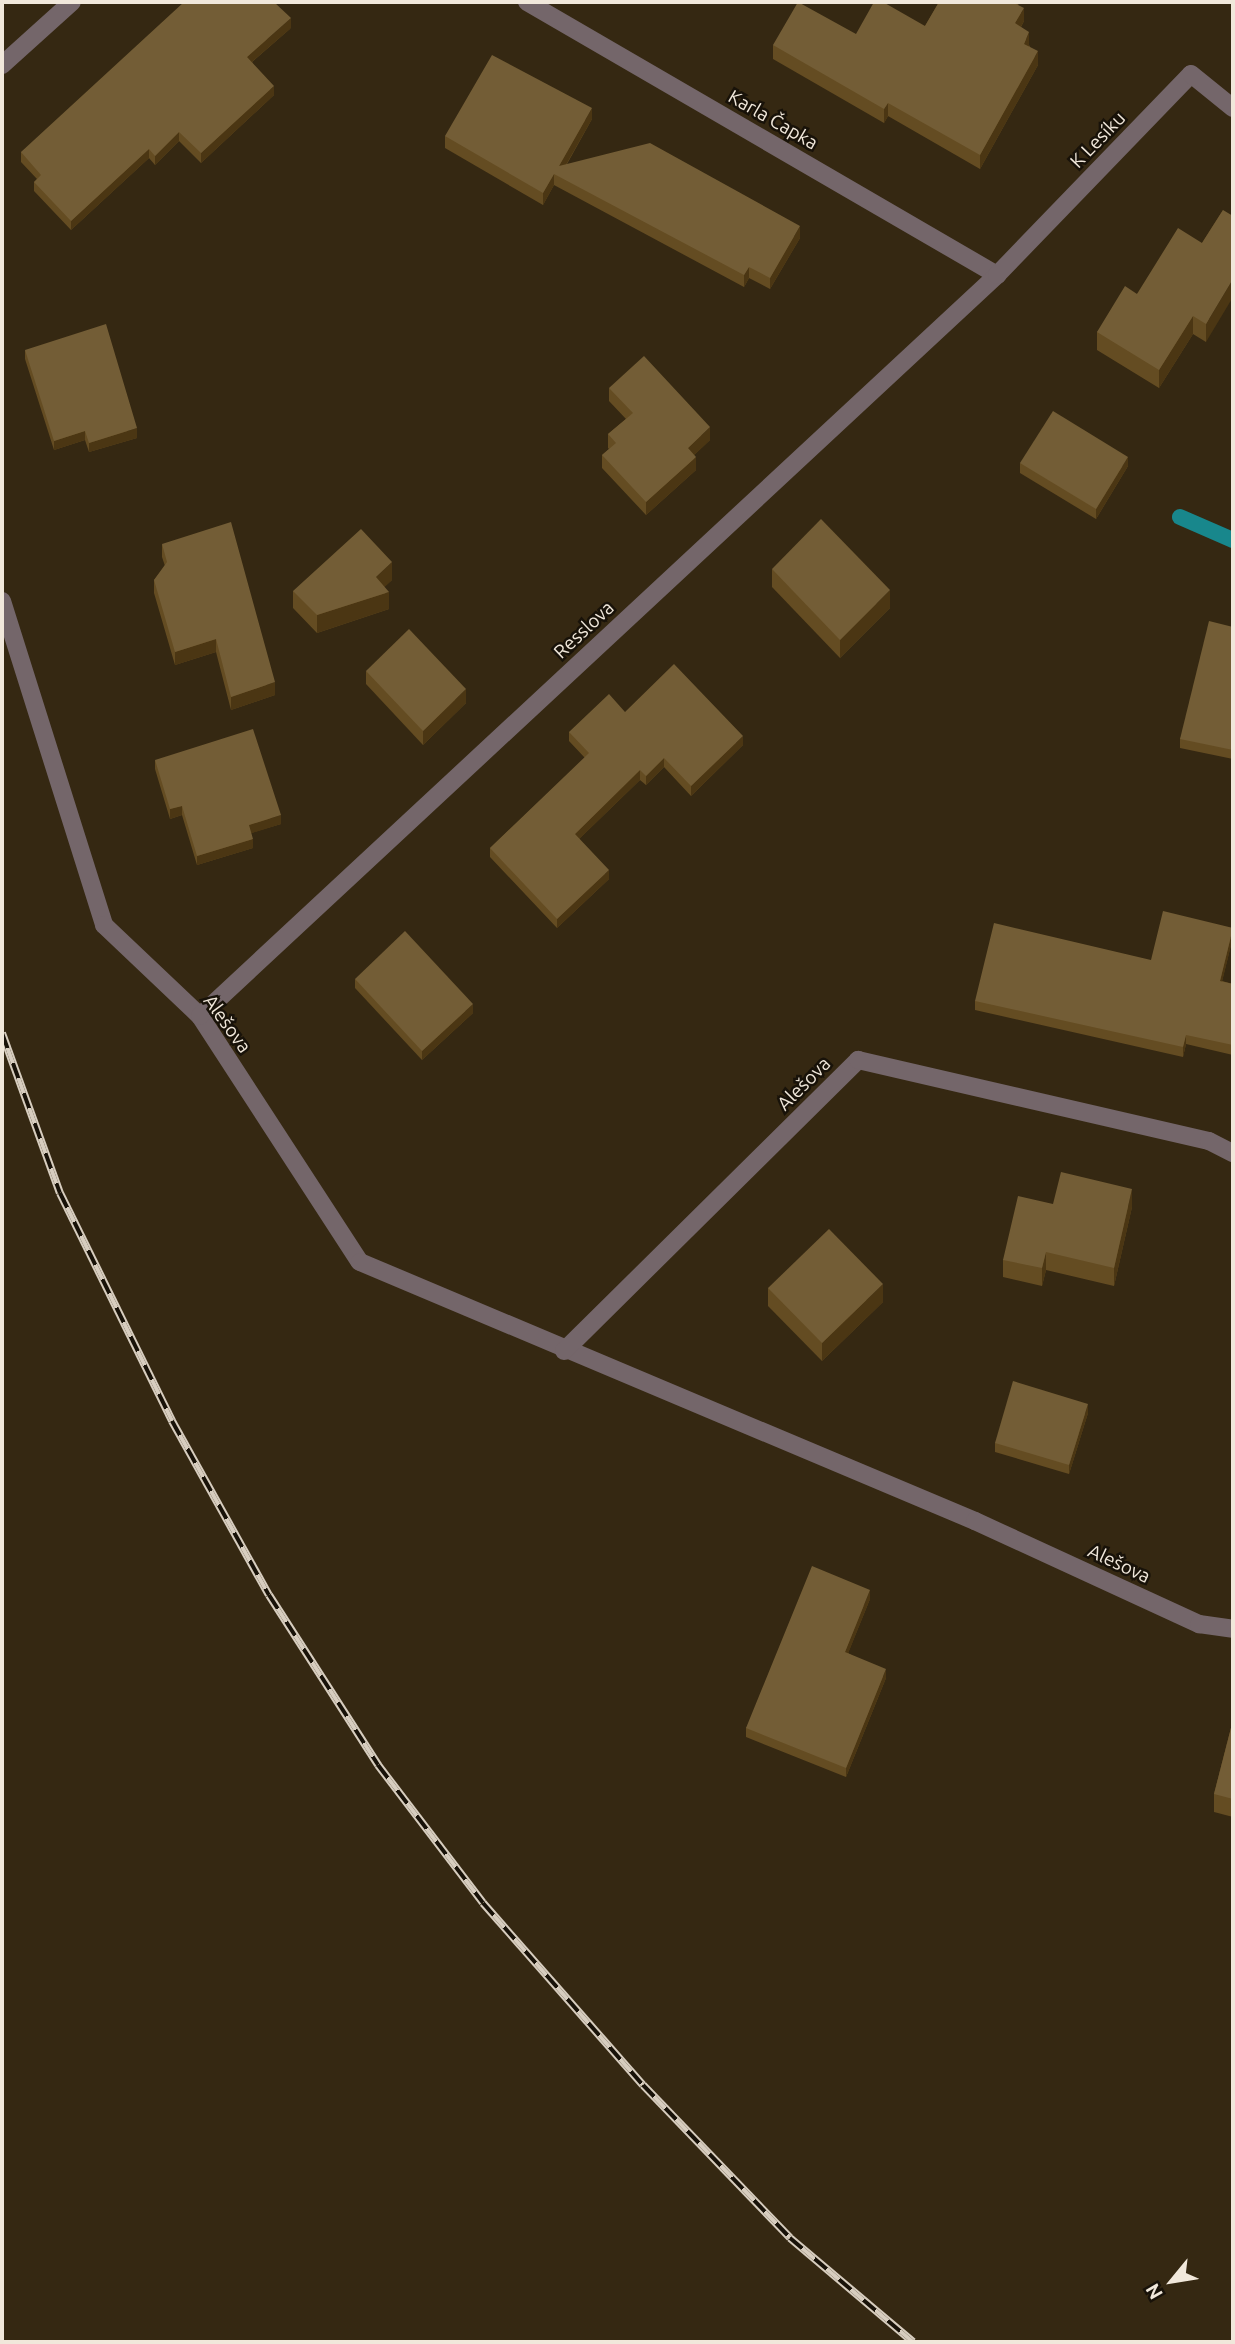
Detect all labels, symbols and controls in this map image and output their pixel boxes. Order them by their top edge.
street label: Karla Čapka [724,85,822,155]
street label: K Lesíku [1066,107,1130,173]
street label: Resslova [549,596,619,664]
street label: Alešova [198,991,256,1057]
street label: Alešova [773,1053,835,1115]
street label: Alešova [1084,1540,1154,1588]
north arrow [1137,2246,1207,2316]
text: N [1141,2280,1167,2303]

